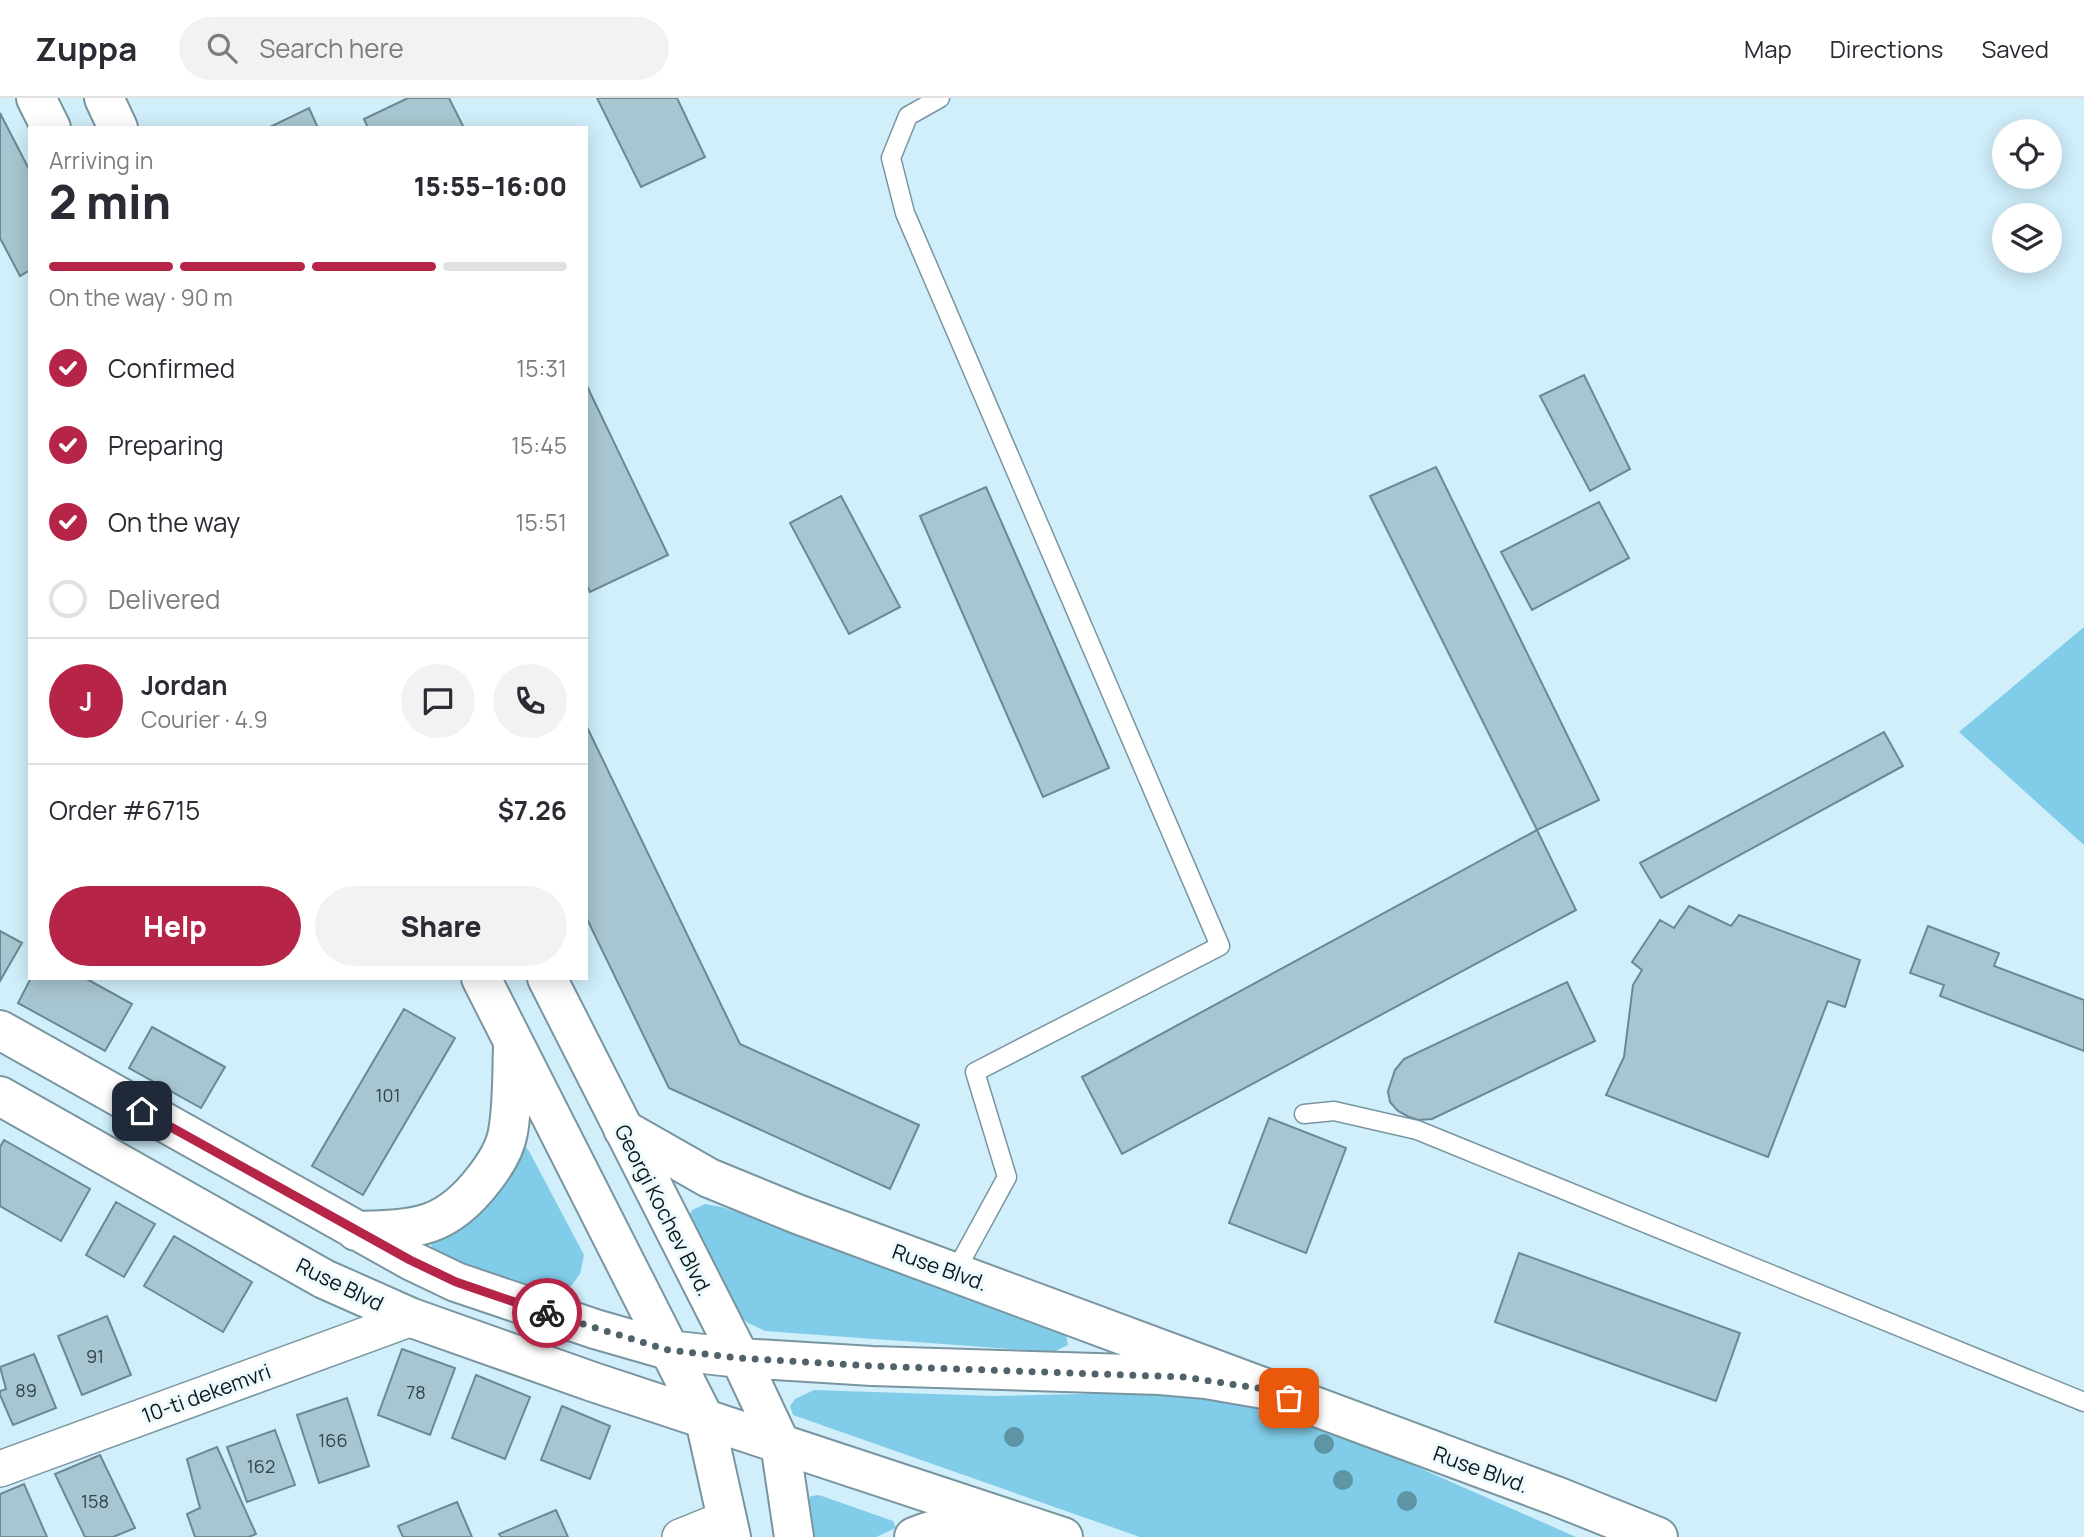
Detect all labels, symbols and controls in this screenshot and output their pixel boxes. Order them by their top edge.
search box [179,17,669,80]
text: Zuppa [35,26,137,71]
icon: search [203,29,241,67]
text: Search here [259,30,404,66]
text: Map [1744,32,1792,65]
text: Directions [1830,32,1943,65]
text: Saved [1981,32,2049,65]
map controls [1992,119,2062,273]
button: locate [1992,119,2062,189]
text: Arriving in [49,144,154,176]
text: 15:55–16:00 [414,168,567,204]
text: 2 min [49,170,171,233]
button: layers [1992,203,2062,273]
text: On the way · 90 m [49,281,233,313]
icon: check [49,349,87,387]
text: Confirmed [108,350,235,386]
text: 15:31 [516,352,567,384]
icon: check [49,426,87,464]
text: Preparing [108,427,224,463]
text: 15:45 [511,429,567,461]
icon: check [49,503,87,541]
text: On the way [108,504,240,540]
text: 15:51 [516,506,567,538]
text: Delivered [108,581,220,617]
button: chat [401,664,475,738]
button: phone [493,664,567,738]
text: Jordan [141,667,227,703]
text: J [79,683,93,719]
text: Courier · 4.9 [141,703,268,735]
text: Order #6715 [49,792,200,828]
text: $7.26 [498,792,567,828]
button: Help [49,886,301,966]
button: Share [315,886,567,966]
pin [112,1081,172,1141]
house number: 101 [375,1083,401,1107]
icon: home [123,1092,161,1130]
street label: Georgi Kochev Blvd. [609,1120,719,1300]
street label: Ruse Blvd. [889,1237,991,1297]
street label: Ruse Blvd [292,1251,388,1317]
courier [512,1278,582,1348]
icon: bike [528,1294,566,1332]
house number: 91 [86,1344,104,1368]
street label: 10-ti dekemvri [138,1357,274,1429]
pin [1259,1368,1319,1428]
house number: 89 [15,1378,37,1402]
icon: bag [1270,1379,1308,1417]
house number: 78 [406,1380,426,1404]
house number: 166 [318,1428,348,1452]
street label: Ruse Blvd. [1430,1439,1532,1499]
house number: 162 [247,1454,275,1478]
house number: 158 [81,1489,109,1513]

